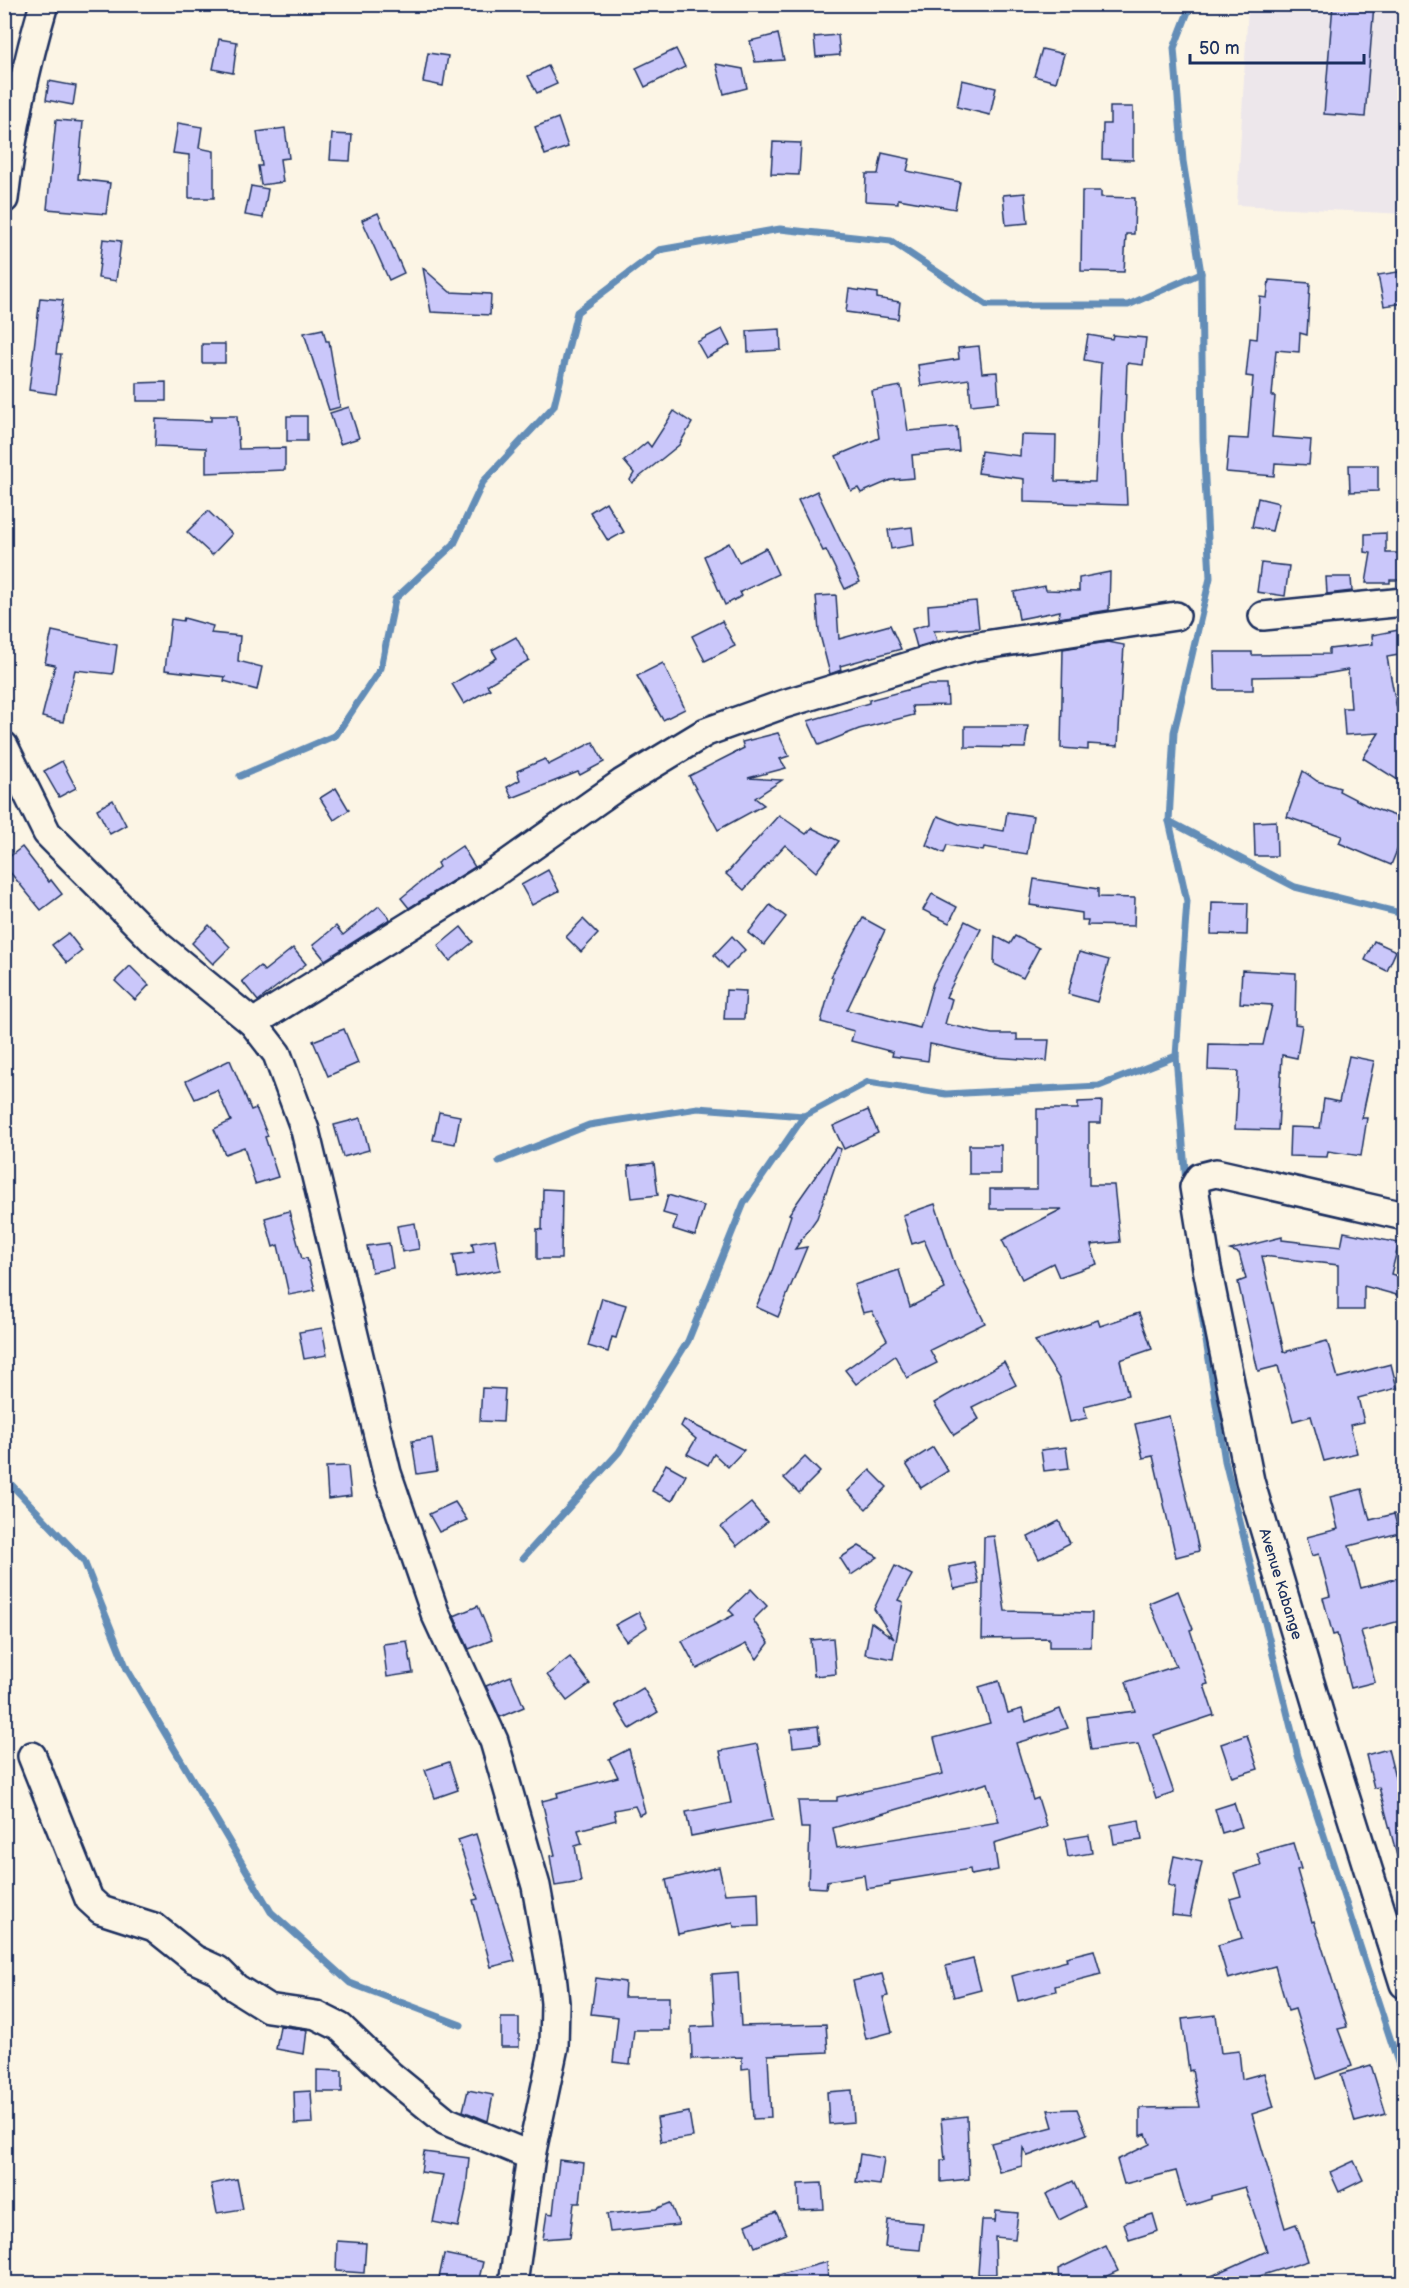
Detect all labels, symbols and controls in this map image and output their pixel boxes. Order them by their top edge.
scale bar [1190,27,1364,65]
text: 50 m [1199,38,1240,59]
street label: Avenue Kabange [1255,1526,1307,1642]

